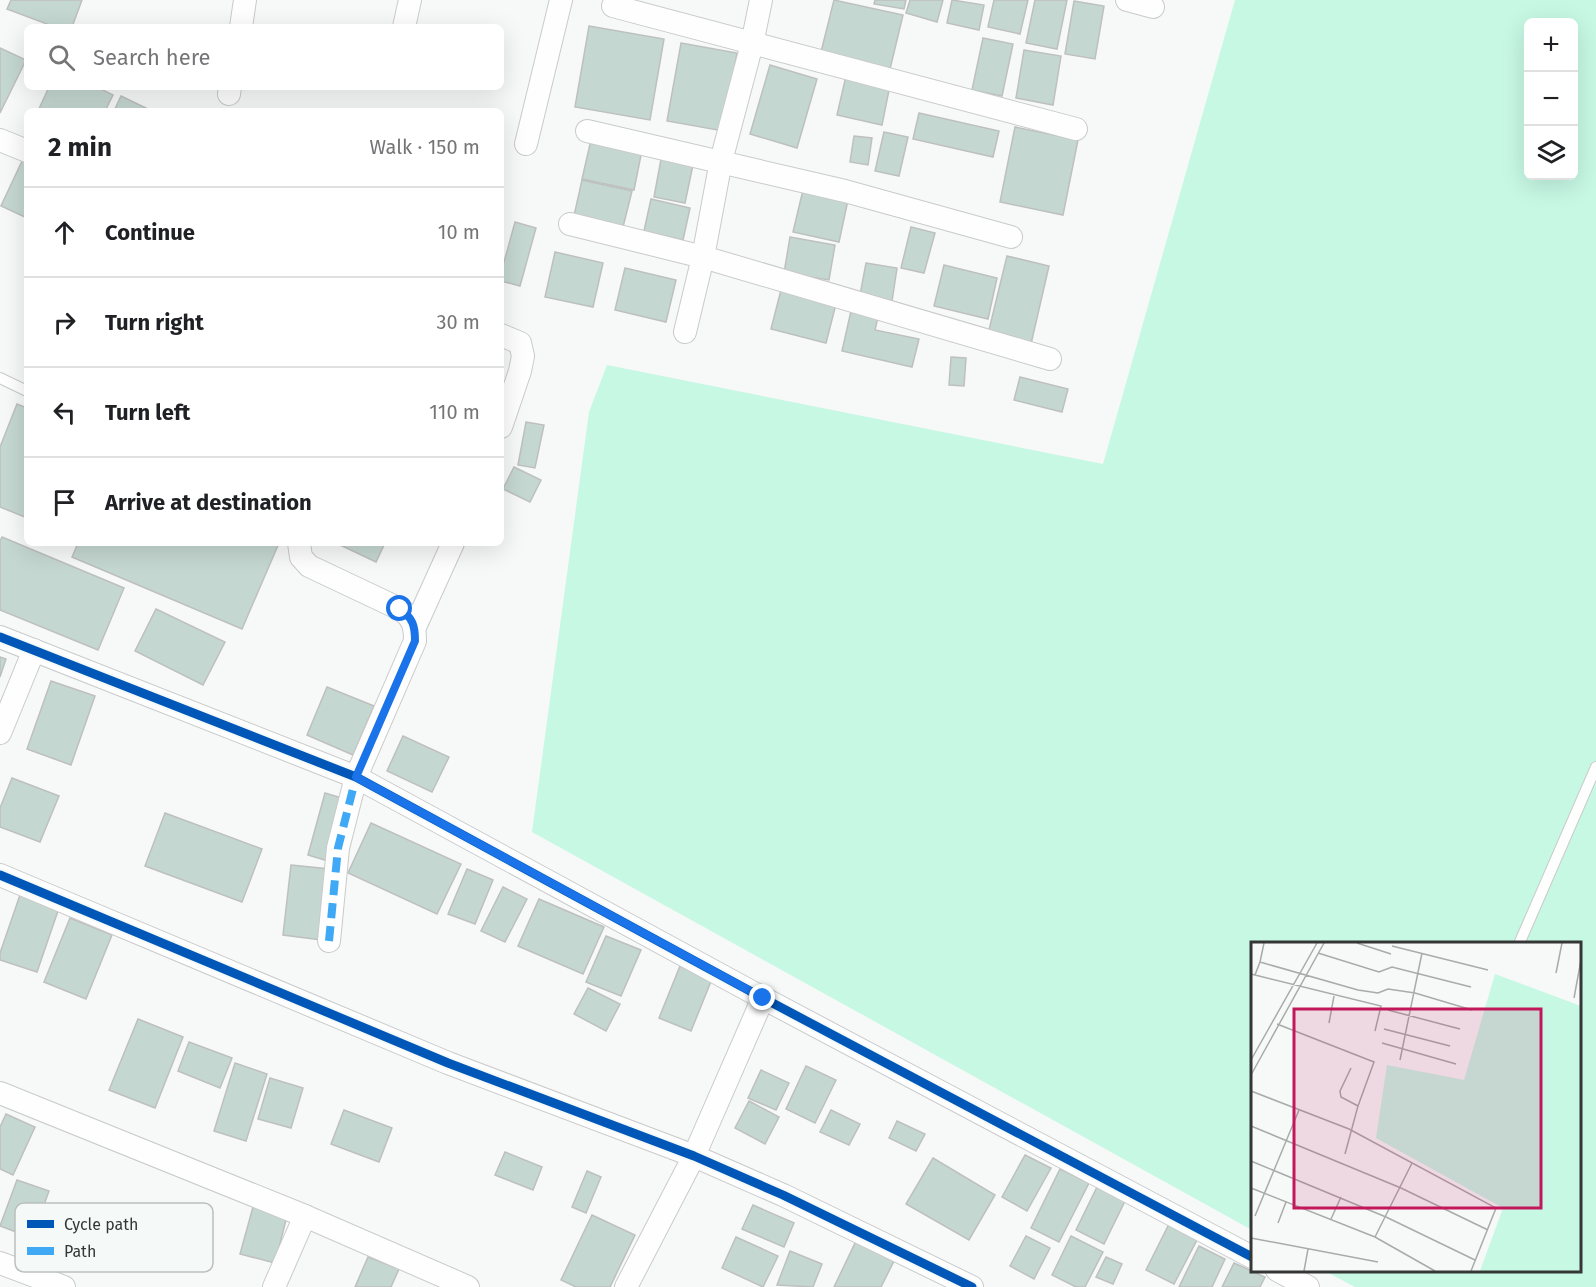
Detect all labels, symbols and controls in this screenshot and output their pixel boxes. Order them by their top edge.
map controls [1524,18,1578,180]
button: + [1524,18,1578,72]
search box [24,24,504,90]
icon: search [45,41,78,74]
text: Search here [93,44,211,71]
button: − [1524,72,1578,126]
button: layers [1524,126,1578,180]
text: 2 min [48,132,112,163]
text: Walk · 150 m [370,135,480,159]
icon: ahead [48,216,81,249]
text: Continue [105,219,195,246]
text: 10 m [438,220,480,244]
icon: right [48,306,81,339]
text: Turn right [105,309,204,336]
text: 30 m [436,310,480,334]
icon: left [48,396,81,429]
text: Turn left [105,399,190,426]
text: 110 m [429,400,480,424]
icon: arrive [48,486,81,519]
text: Arrive at destination [105,489,312,516]
route start [386,595,412,621]
inset map [1251,942,1581,1272]
route end [749,984,775,1010]
legend [15,1203,213,1272]
text: Cycle path [64,1215,138,1234]
text: Path [64,1242,96,1261]

